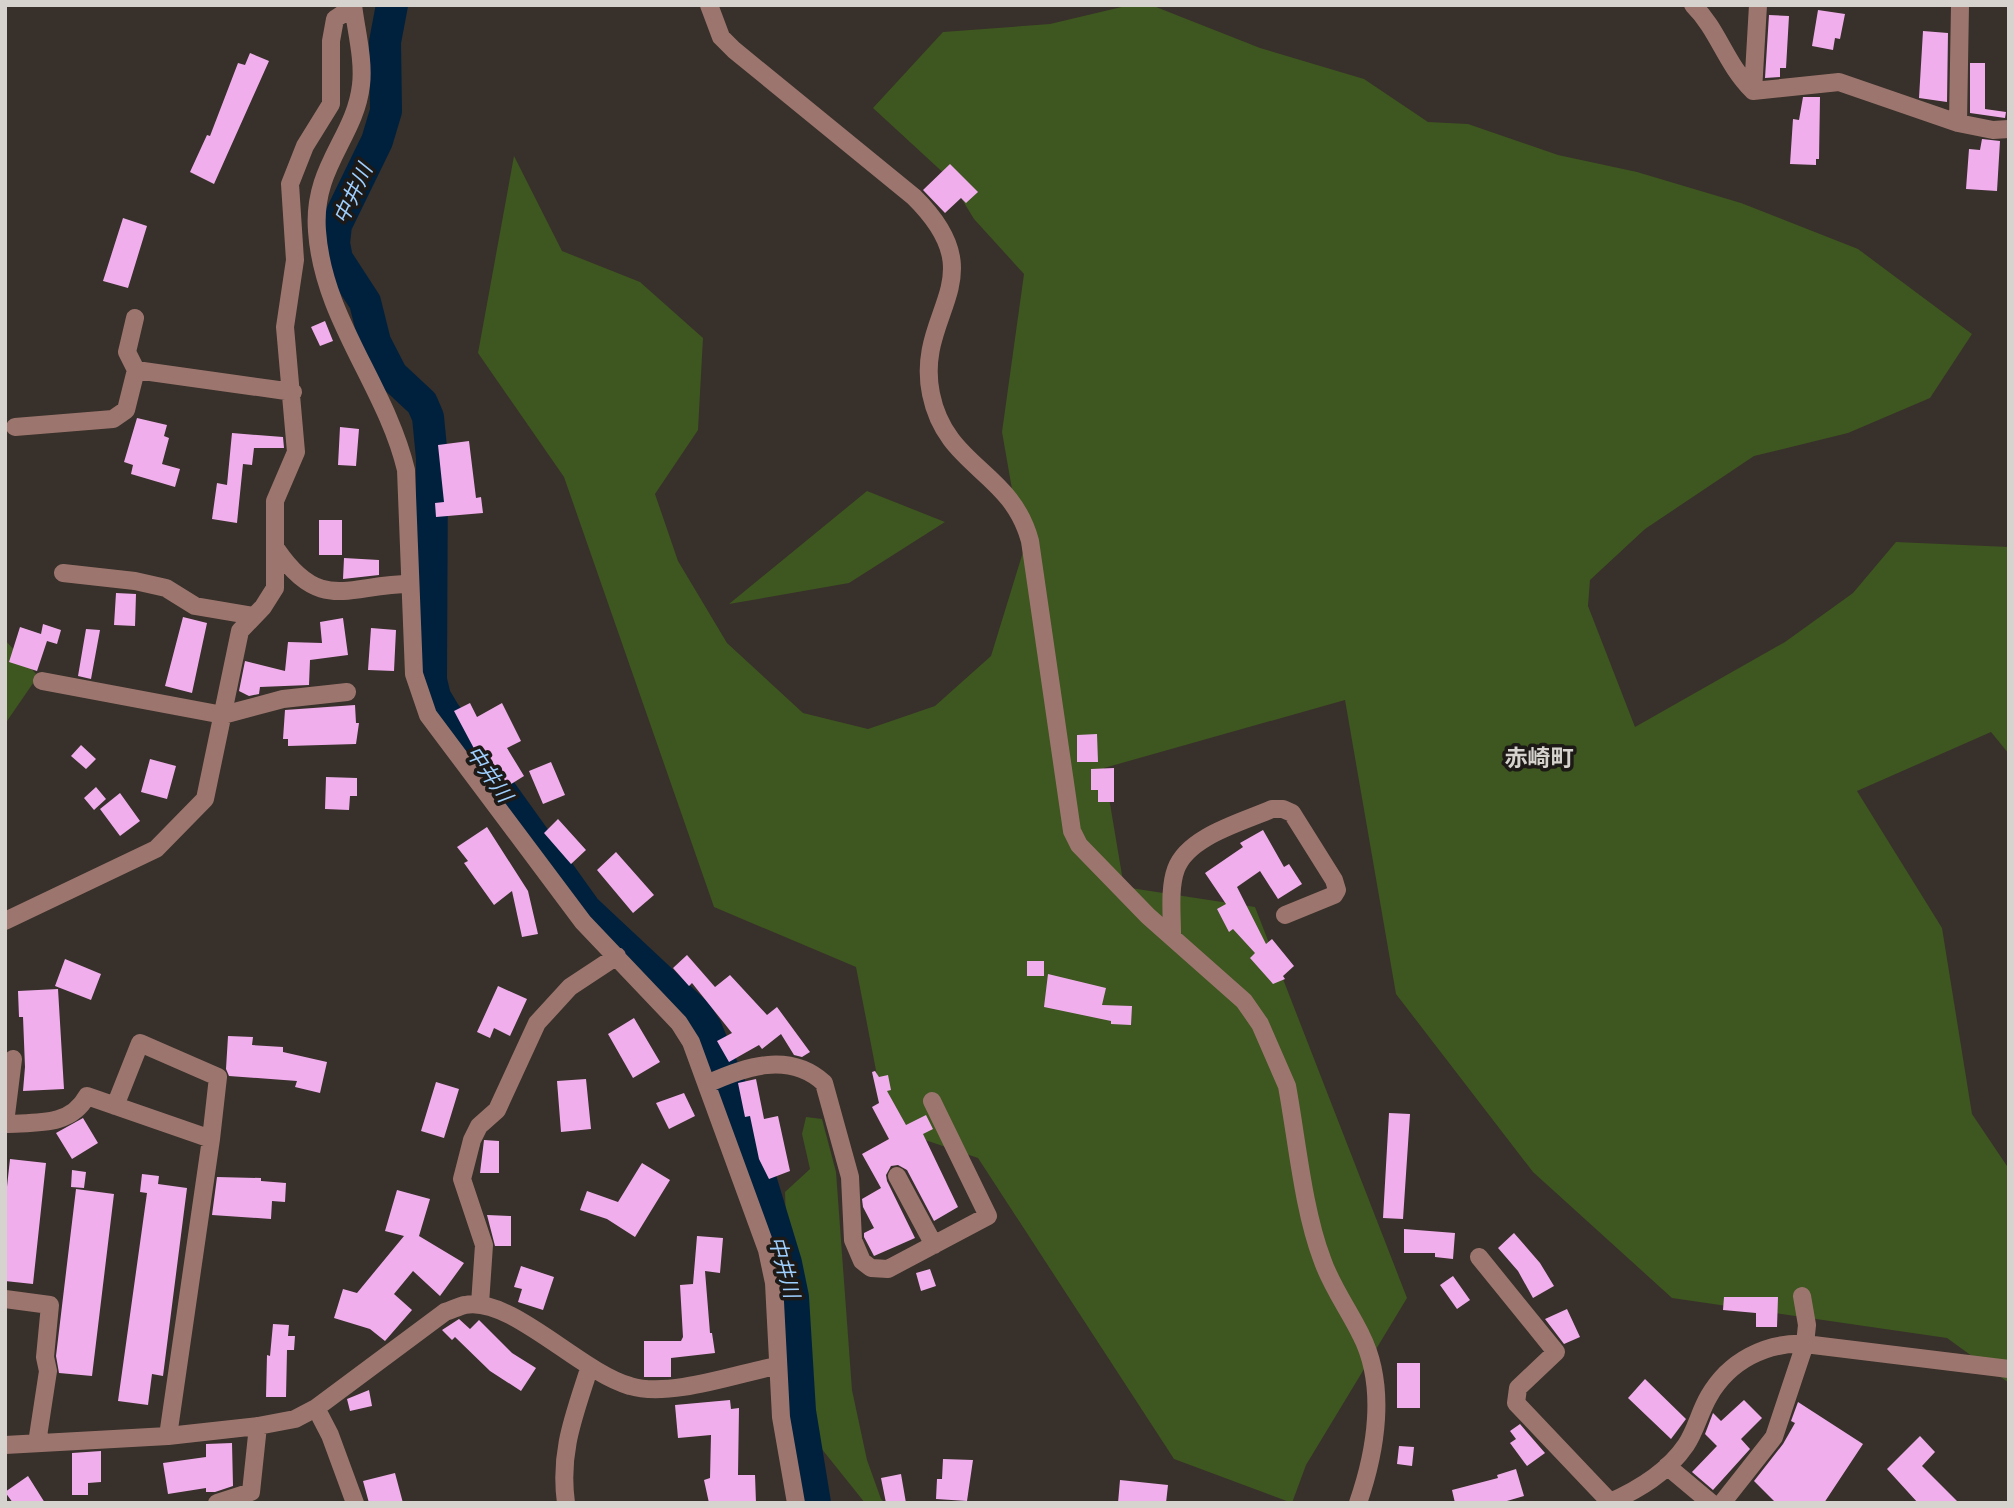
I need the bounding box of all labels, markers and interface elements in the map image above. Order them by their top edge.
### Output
water label: 中井川 [328,158,378,228]
water label: 中井川 [461,741,519,808]
district label: 赤崎町 [1505,744,1574,772]
water label: 中井川 [764,1233,805,1302]

